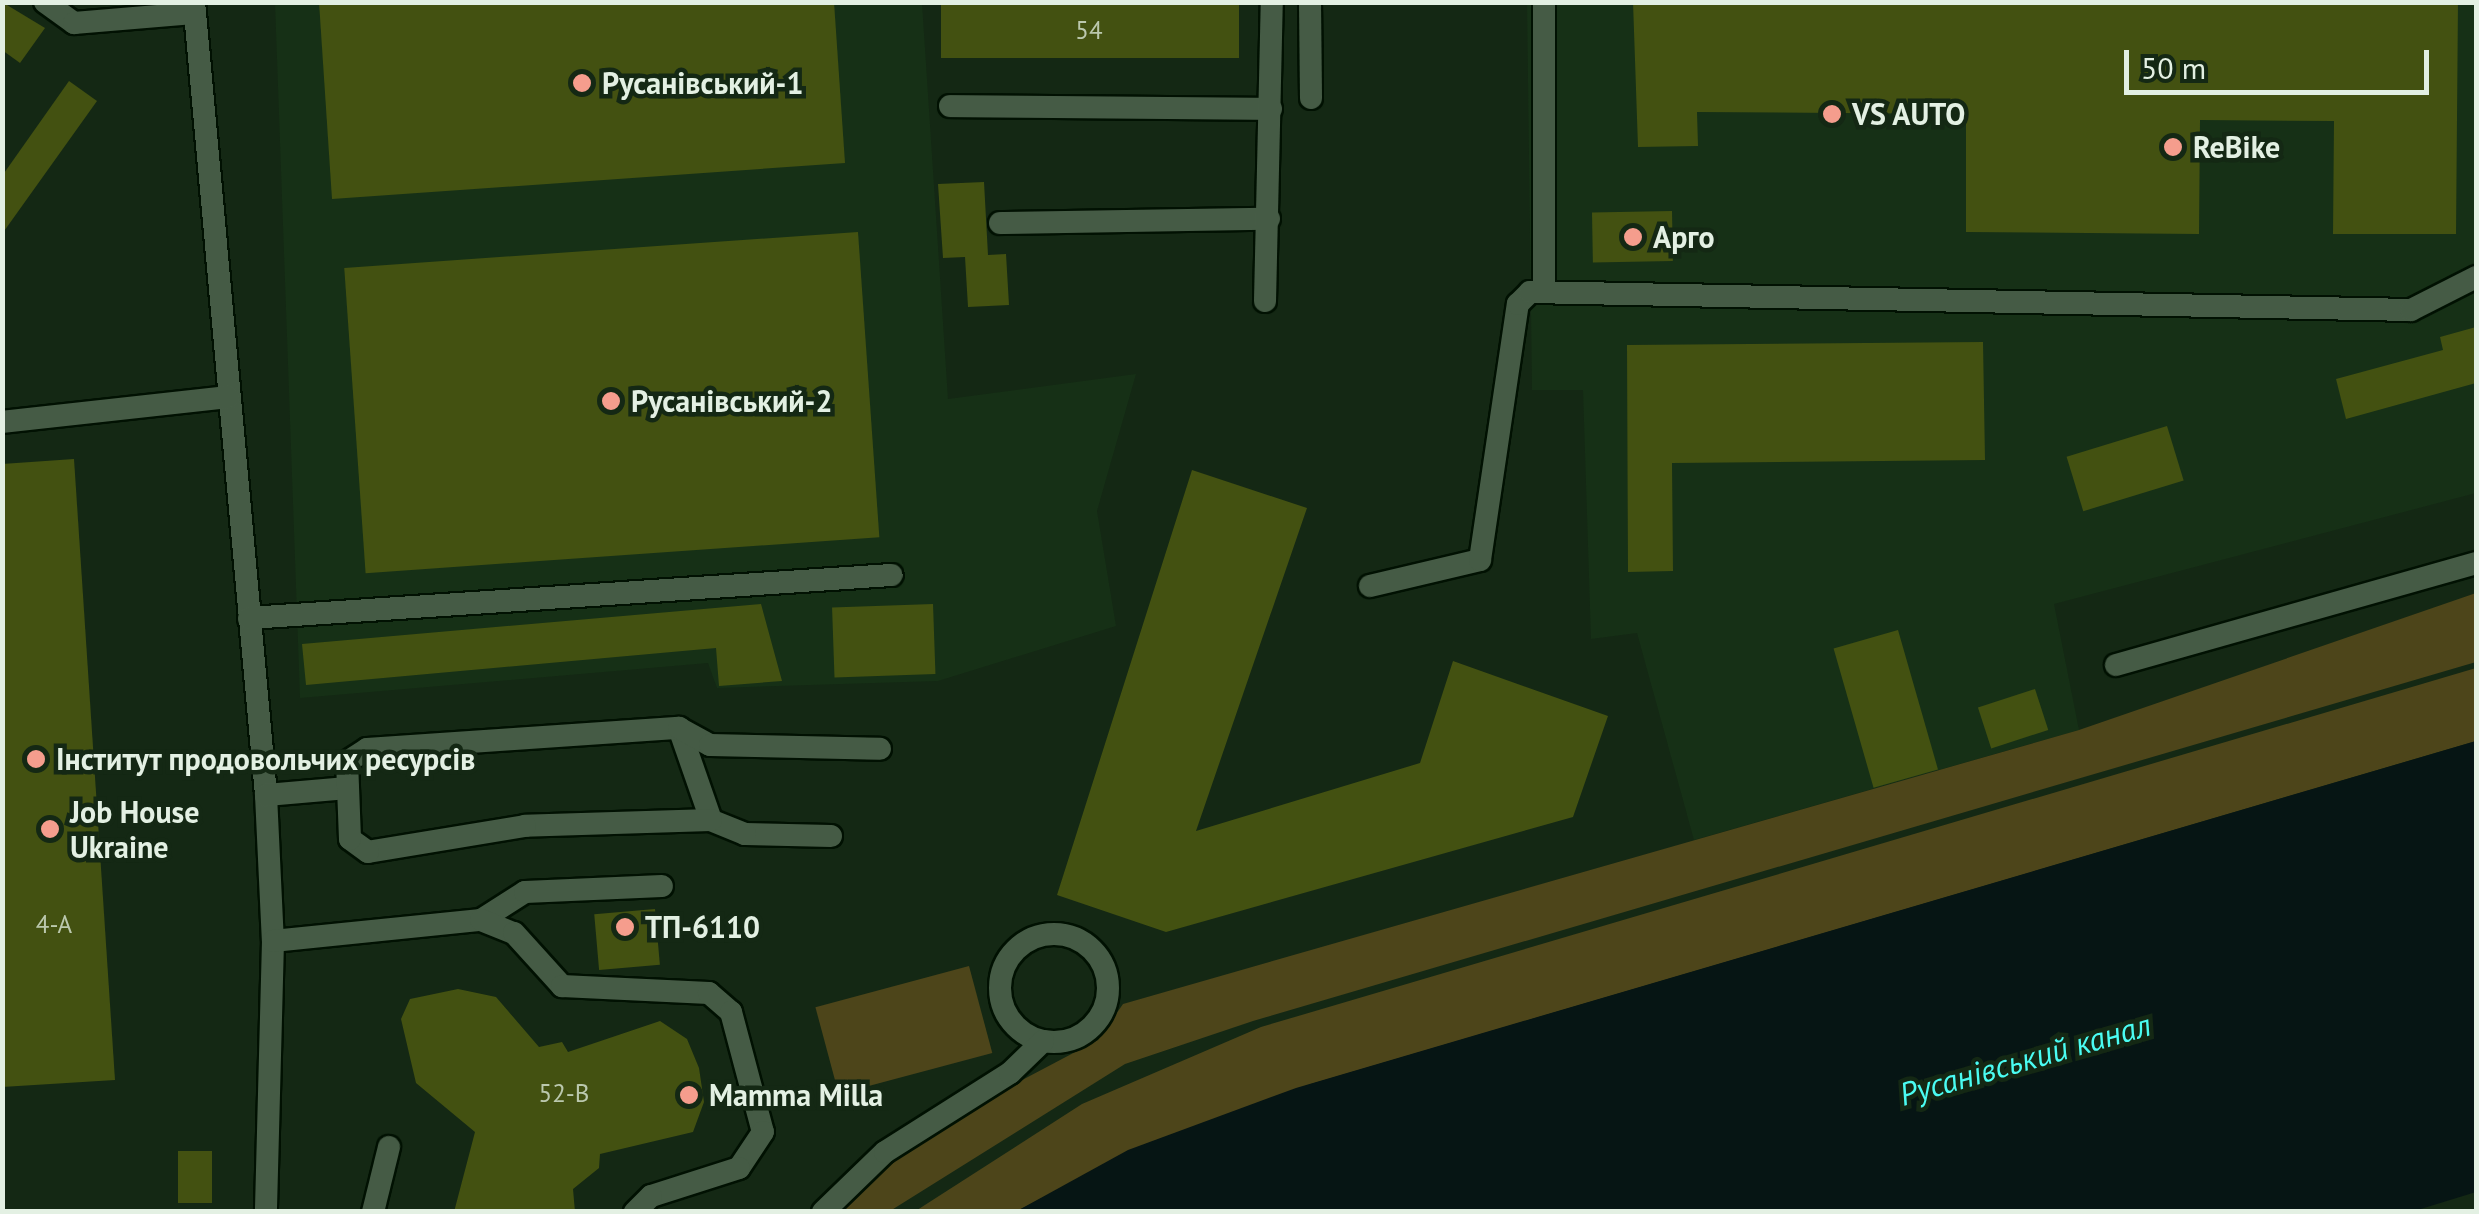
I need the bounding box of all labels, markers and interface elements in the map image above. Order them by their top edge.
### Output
house number: 54 [1075,15,1103,45]
scale bar [2129,30,2434,92]
text: 50 m [2141,48,2206,87]
place label: Русанівський-1 [602,65,803,101]
marker: Русанівський-1 [571,72,593,94]
place label: VS AUTO [1852,96,1966,132]
marker: VS AUTO [1821,103,1843,125]
place label: ReBike [2193,129,2280,165]
marker: ReBike [2162,136,2184,158]
place label: Арго [1653,219,1714,255]
marker: Арго [1622,226,1644,248]
place label: Русанівський-2 [631,383,832,419]
marker: Русанівський-2 [600,390,622,412]
place label: Інститут продовольчих ресурсів [56,741,477,777]
marker: Інститут продовольчих ресурсів [25,748,47,770]
place label: Job House Ukraine [70,794,199,864]
marker: Job House Ukraine [39,818,61,840]
house number: 4-А [36,909,72,939]
place label: ТП-6110 [645,909,760,945]
marker: ТП-6110 [614,916,636,938]
water label: Русанівський канал [1895,1005,2155,1113]
place label: Mamma Milla [709,1077,883,1113]
house number: 52-В [539,1078,589,1108]
marker: Mamma Milla [678,1084,700,1106]

